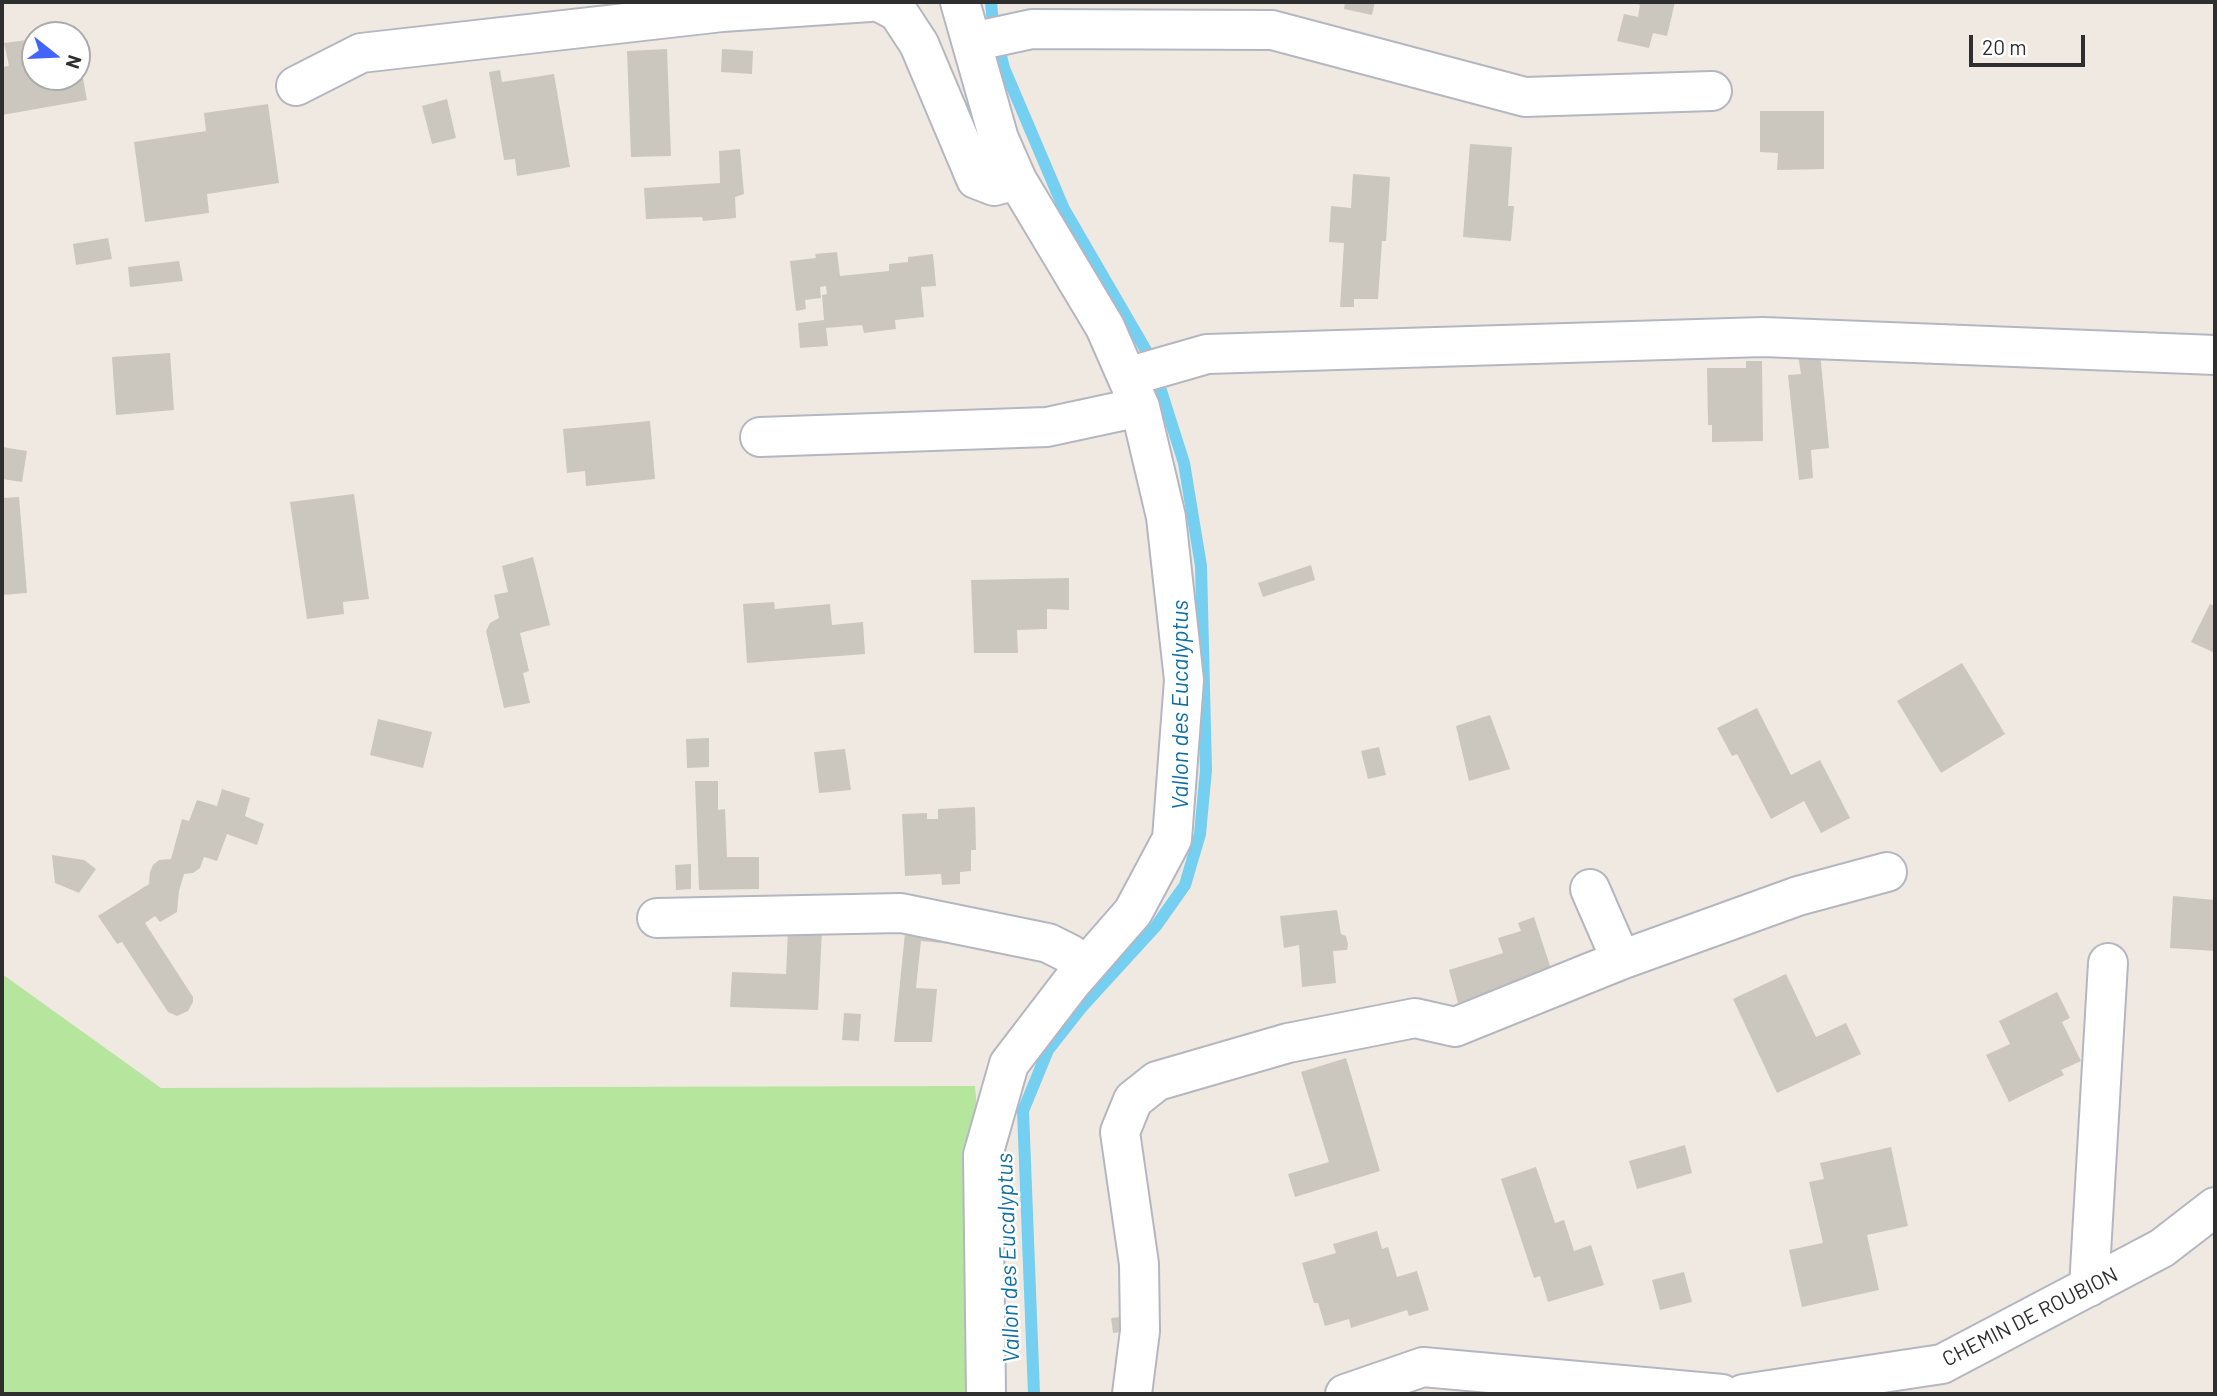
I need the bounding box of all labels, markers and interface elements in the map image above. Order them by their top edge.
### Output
north arrow [21,21,91,91]
scale bar [1972,21,2088,65]
text: 20 m [1982,34,2027,59]
text: N [62,52,87,72]
water label: Vallon des Eucalyptus [1166,600,1194,810]
water label: Vallon des Eucalyptus [991,1153,1025,1363]
street label: CHEMIN DE ROUBION [1938,1262,2122,1372]

